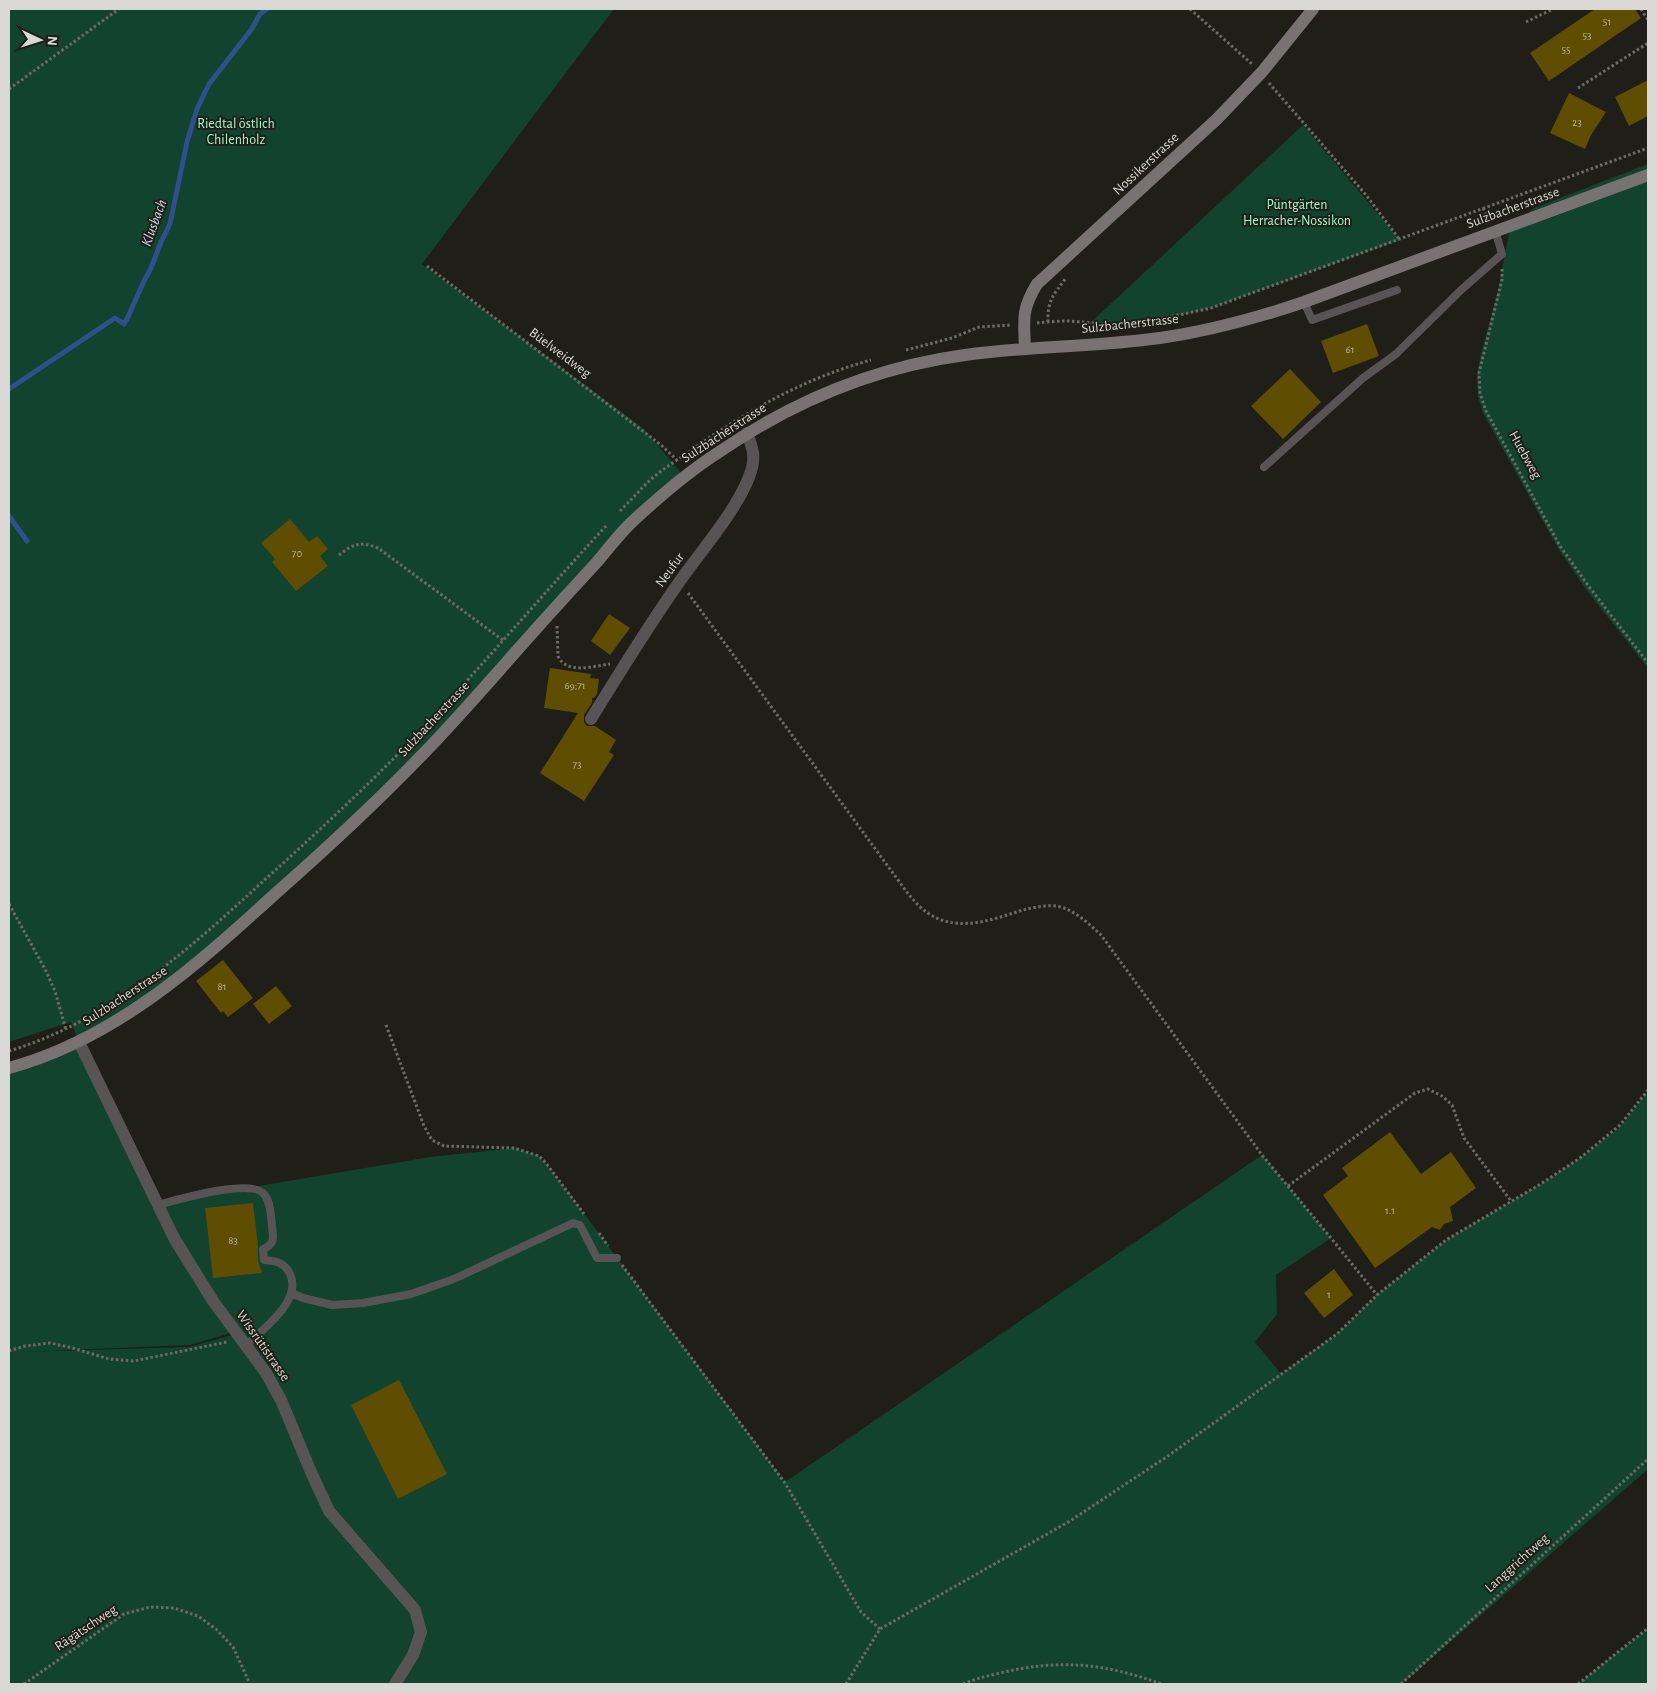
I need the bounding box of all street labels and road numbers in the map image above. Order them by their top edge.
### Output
street label: Nossikerstrasse [1110,130,1182,198]
street label: Sulzbacherstrasse [1465,185,1561,231]
street label: Sulzbacherstrasse [1081,312,1179,336]
street label: Büelweidweg [527,325,594,381]
street label: Sulzbacherstrasse [679,401,769,465]
street label: Huebweg [1506,429,1544,481]
street label: Neufur [653,550,687,590]
street label: Sulzbacherstrasse [396,679,472,759]
street label: Sulzbacherstrasse [80,964,170,1028]
street label: Wissrütistrasse [233,1308,293,1384]
street label: Langgrichtweg [1482,1531,1552,1595]
street label: Rägätschweg [52,1602,120,1654]

